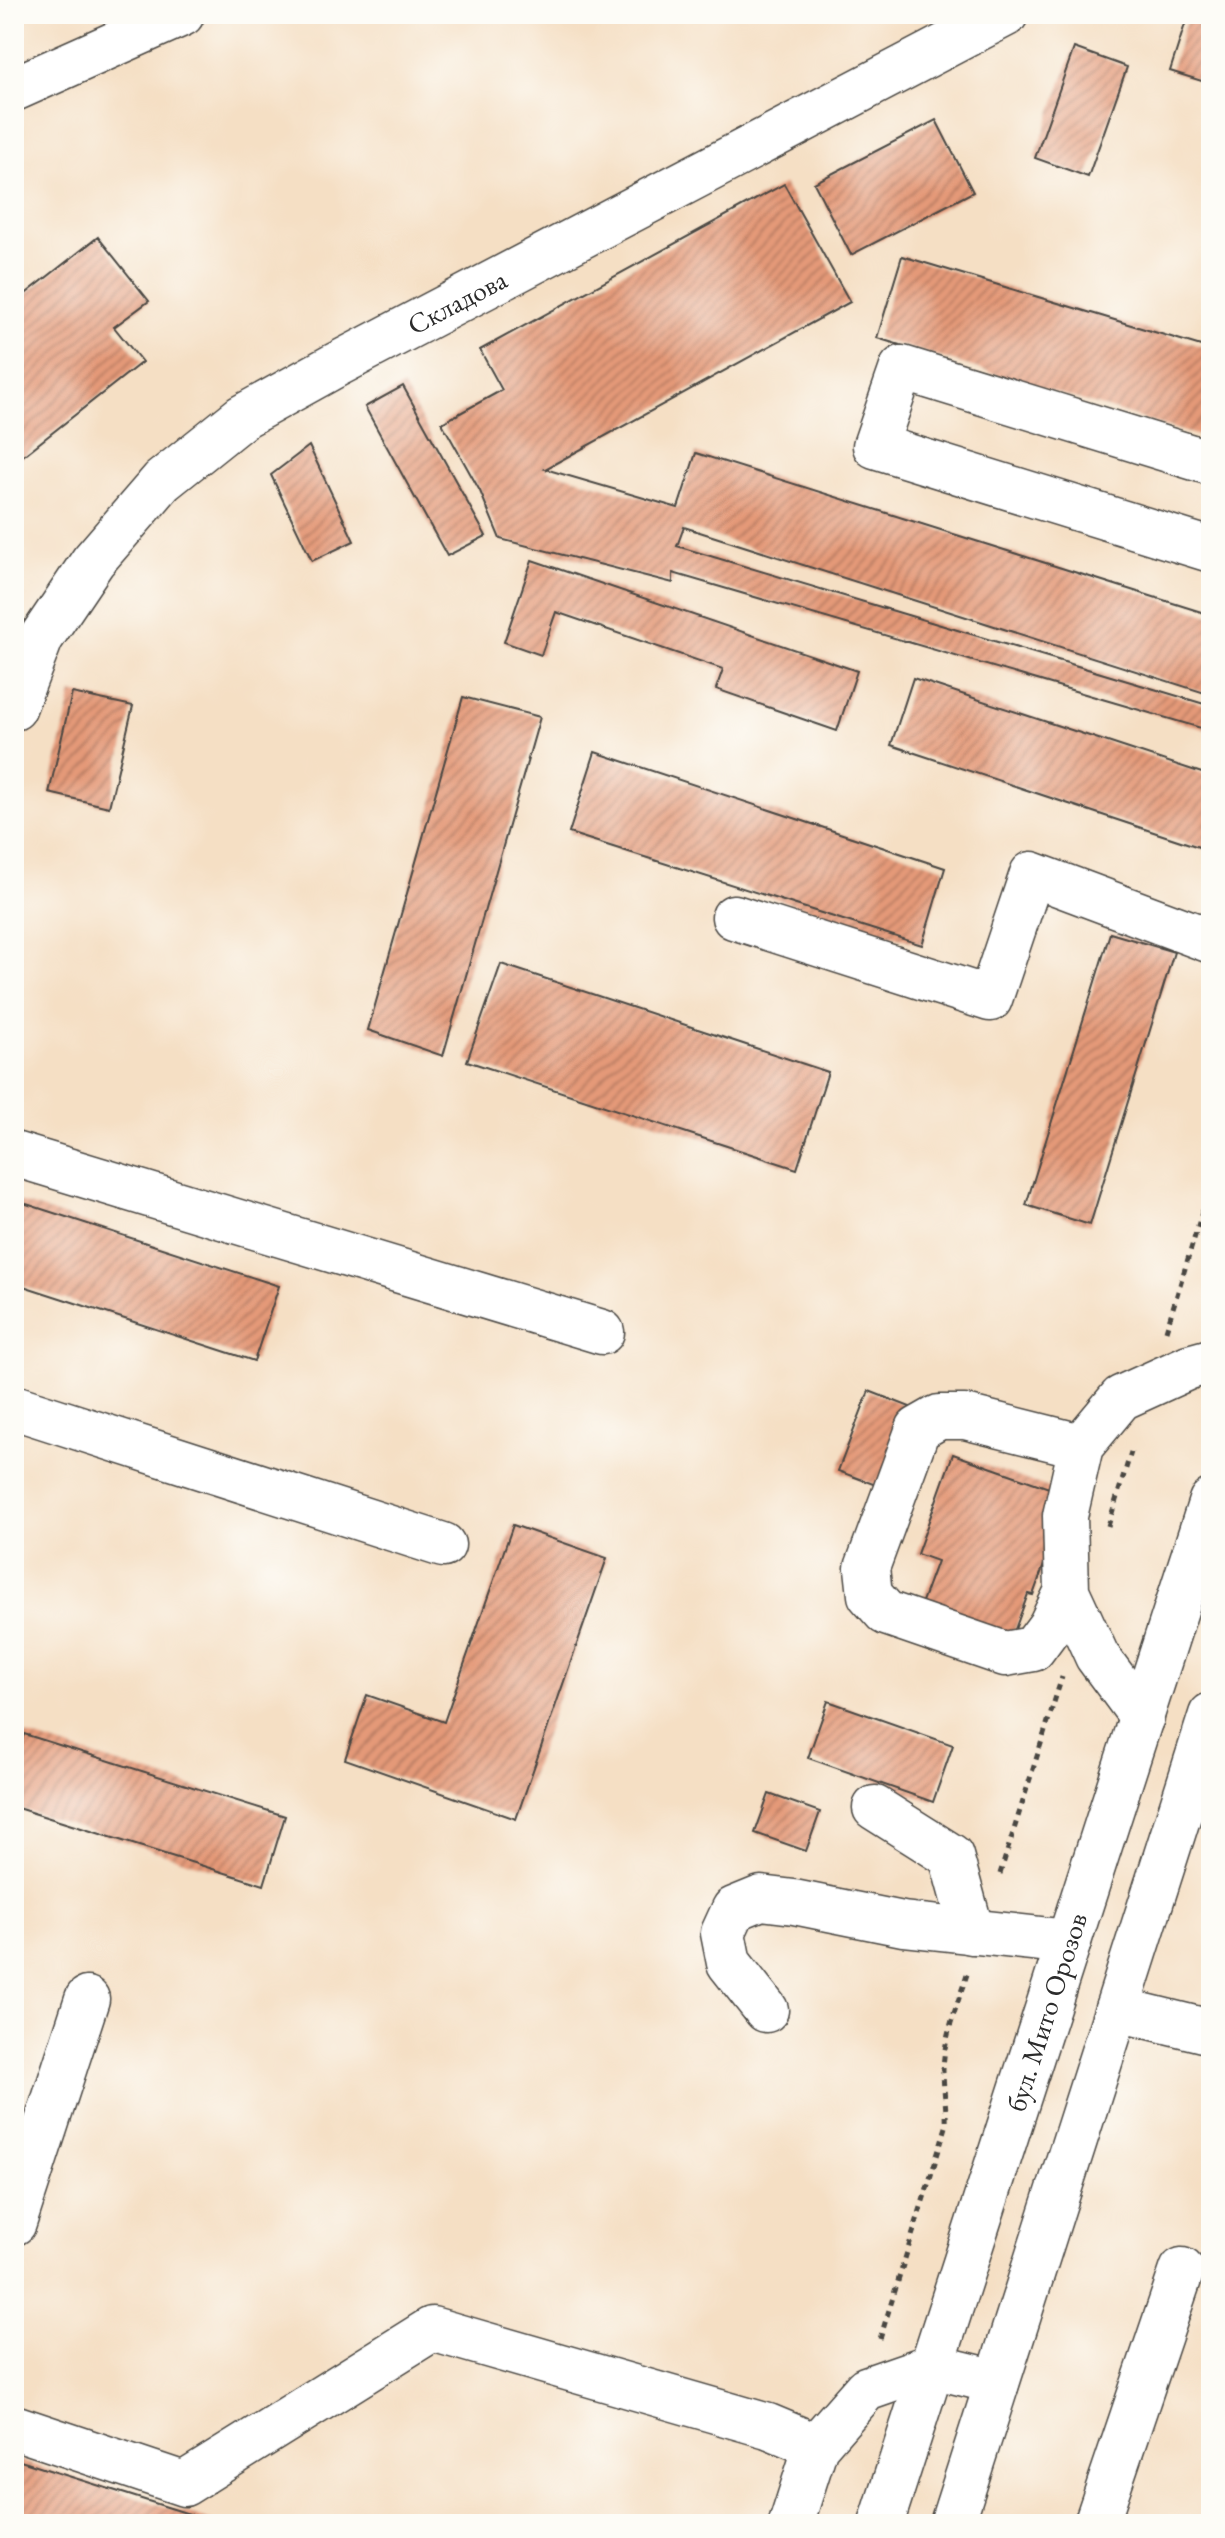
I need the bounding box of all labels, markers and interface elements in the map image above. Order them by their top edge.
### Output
street label: Складова [401,260,514,343]
street label: бул. Мито Орозов [997,1908,1095,2116]

